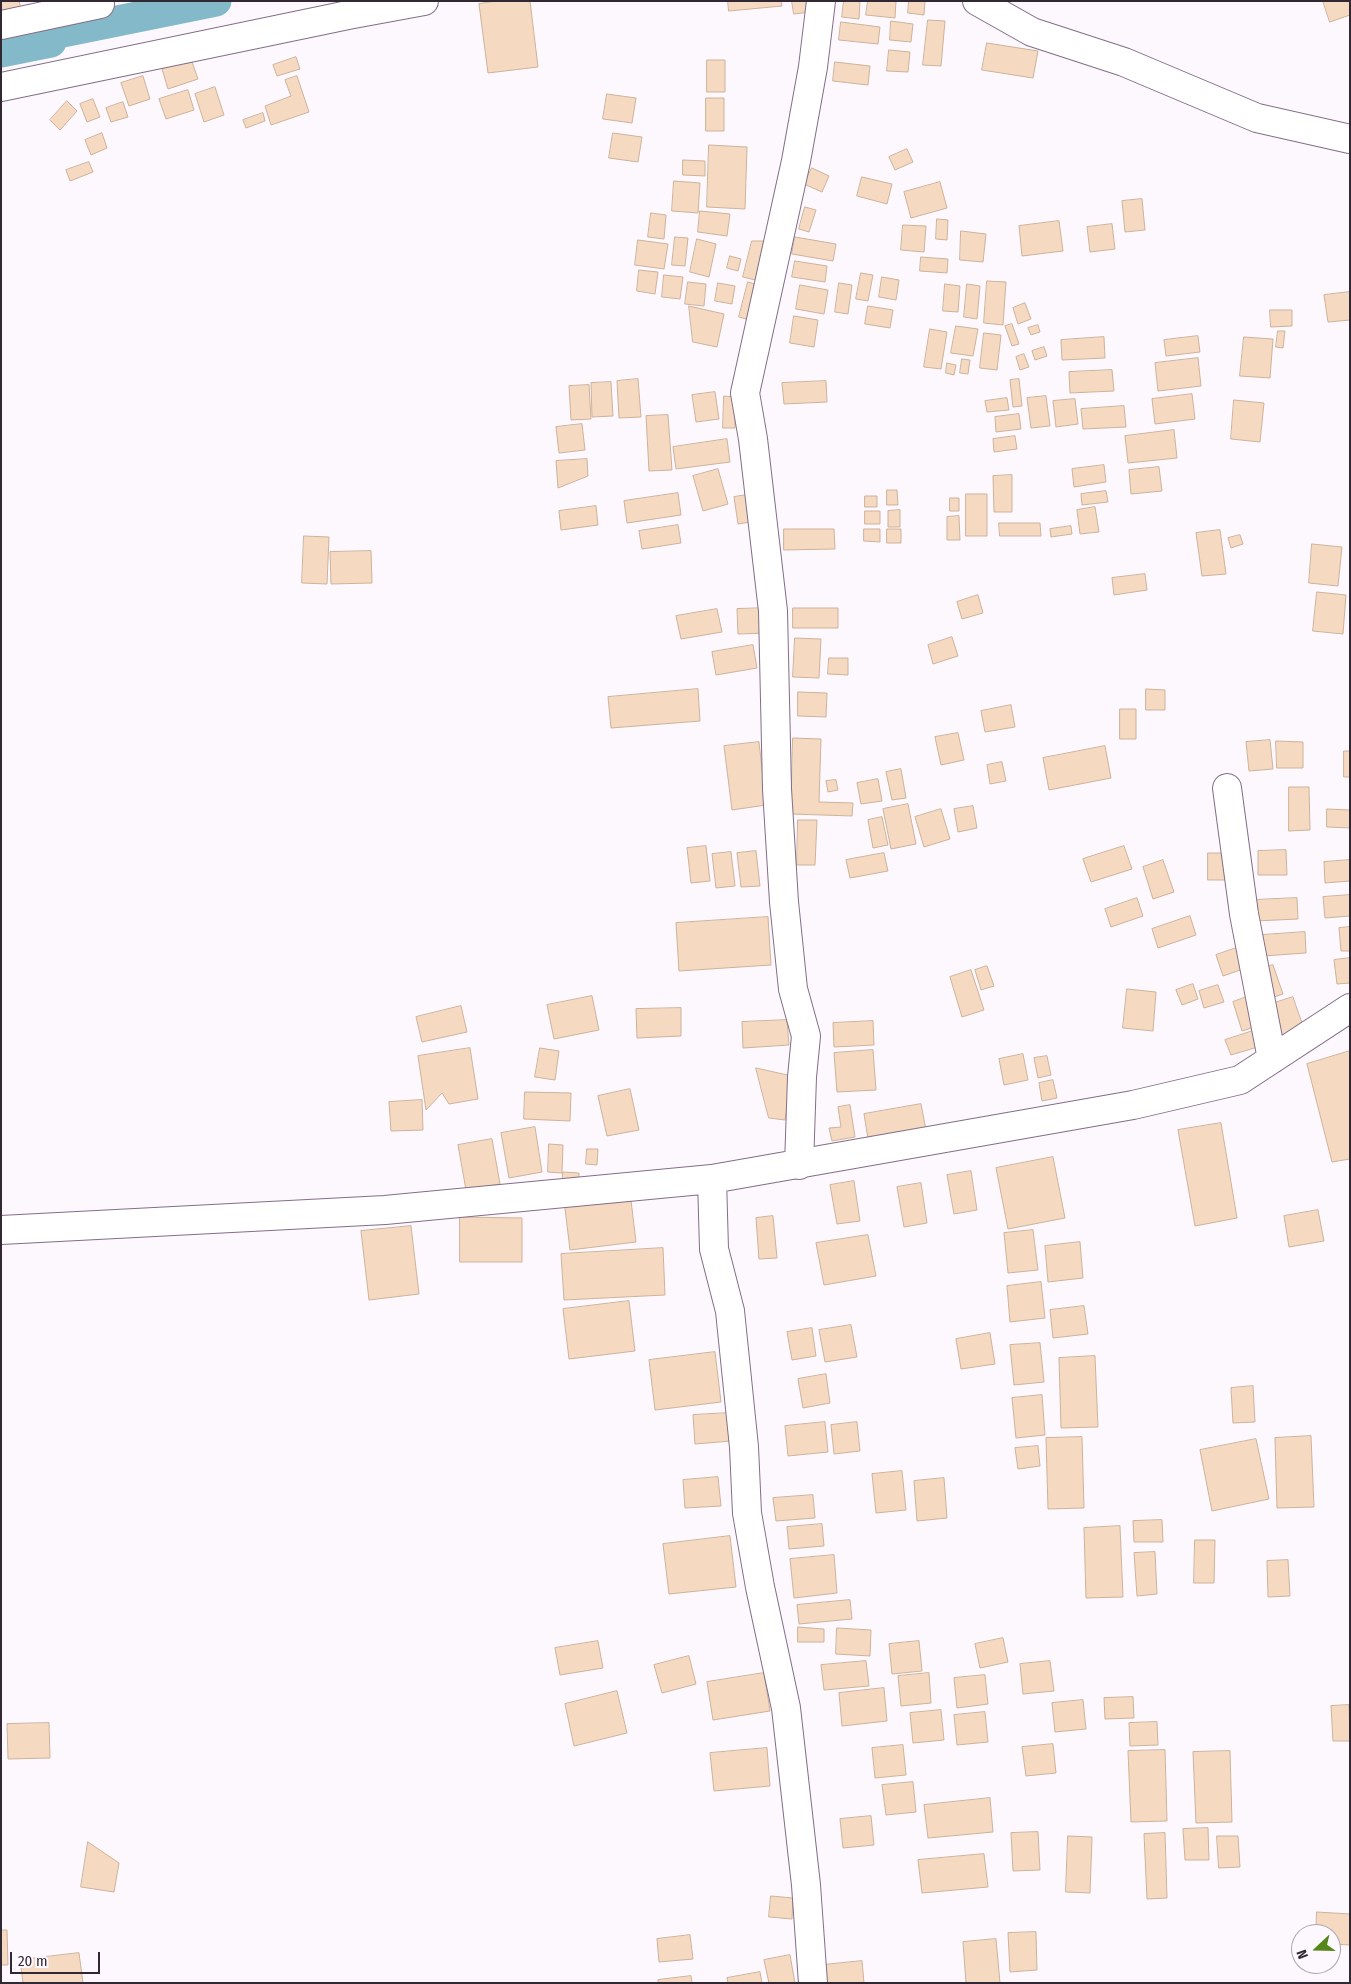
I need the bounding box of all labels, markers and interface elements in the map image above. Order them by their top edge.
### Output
north arrow [1291,1924,1341,1974]
scale bar [12,1942,102,1974]
text: N [1293,1947,1312,1961]
text: 20 m [18,1952,48,1970]

